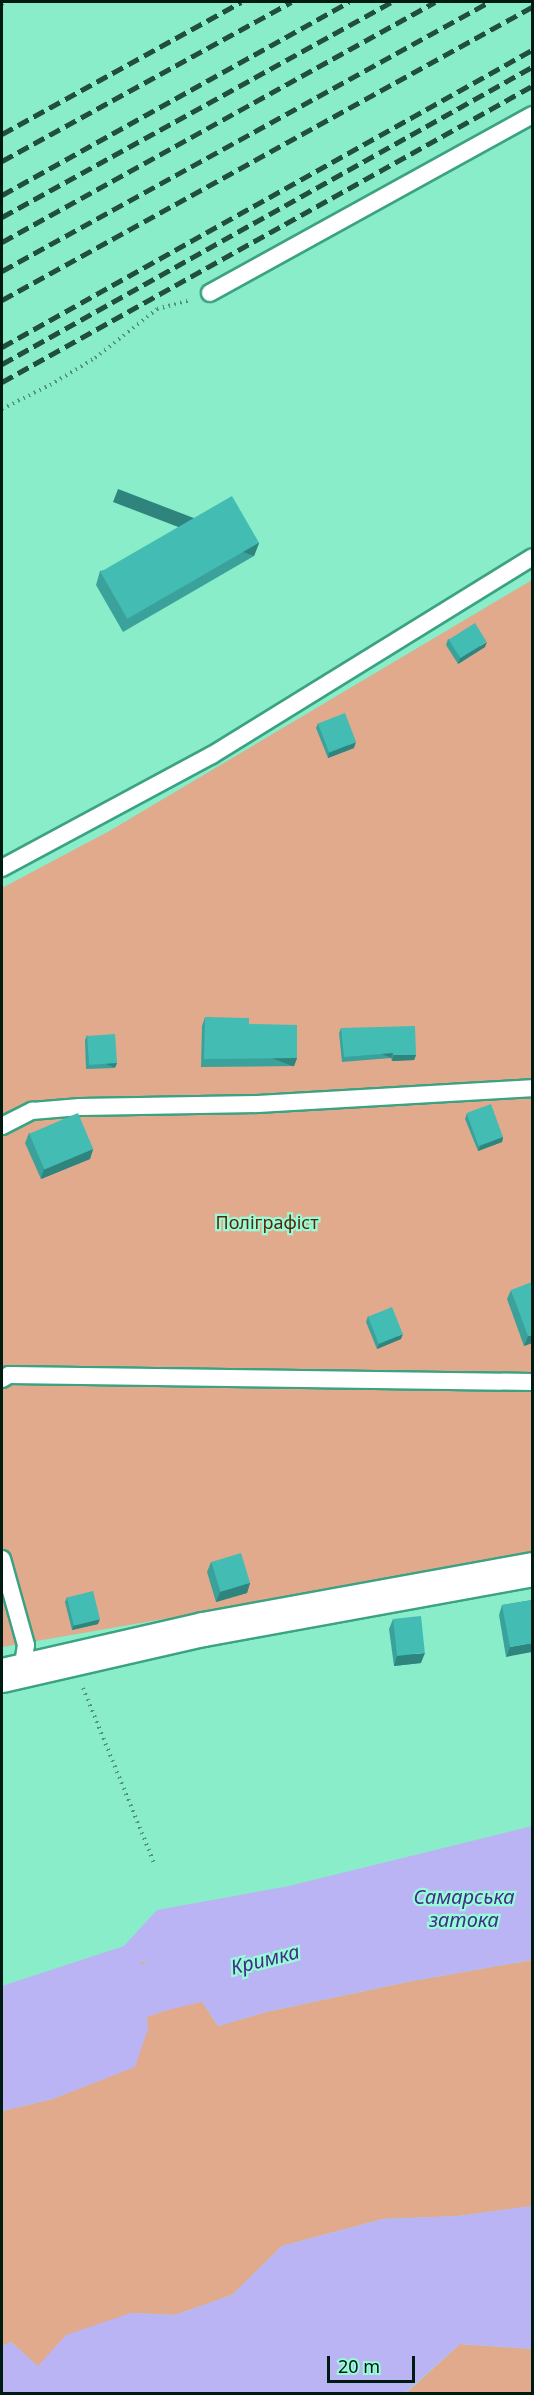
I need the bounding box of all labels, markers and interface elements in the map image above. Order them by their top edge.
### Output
park label: Поліграфіст [215,1211,319,1233]
water label: Самарська затока [414,1885,514,1932]
water label: Кримка [228,1939,302,1979]
scale bar [330,2344,418,2382]
text: 20 m [338,2354,380,2378]

